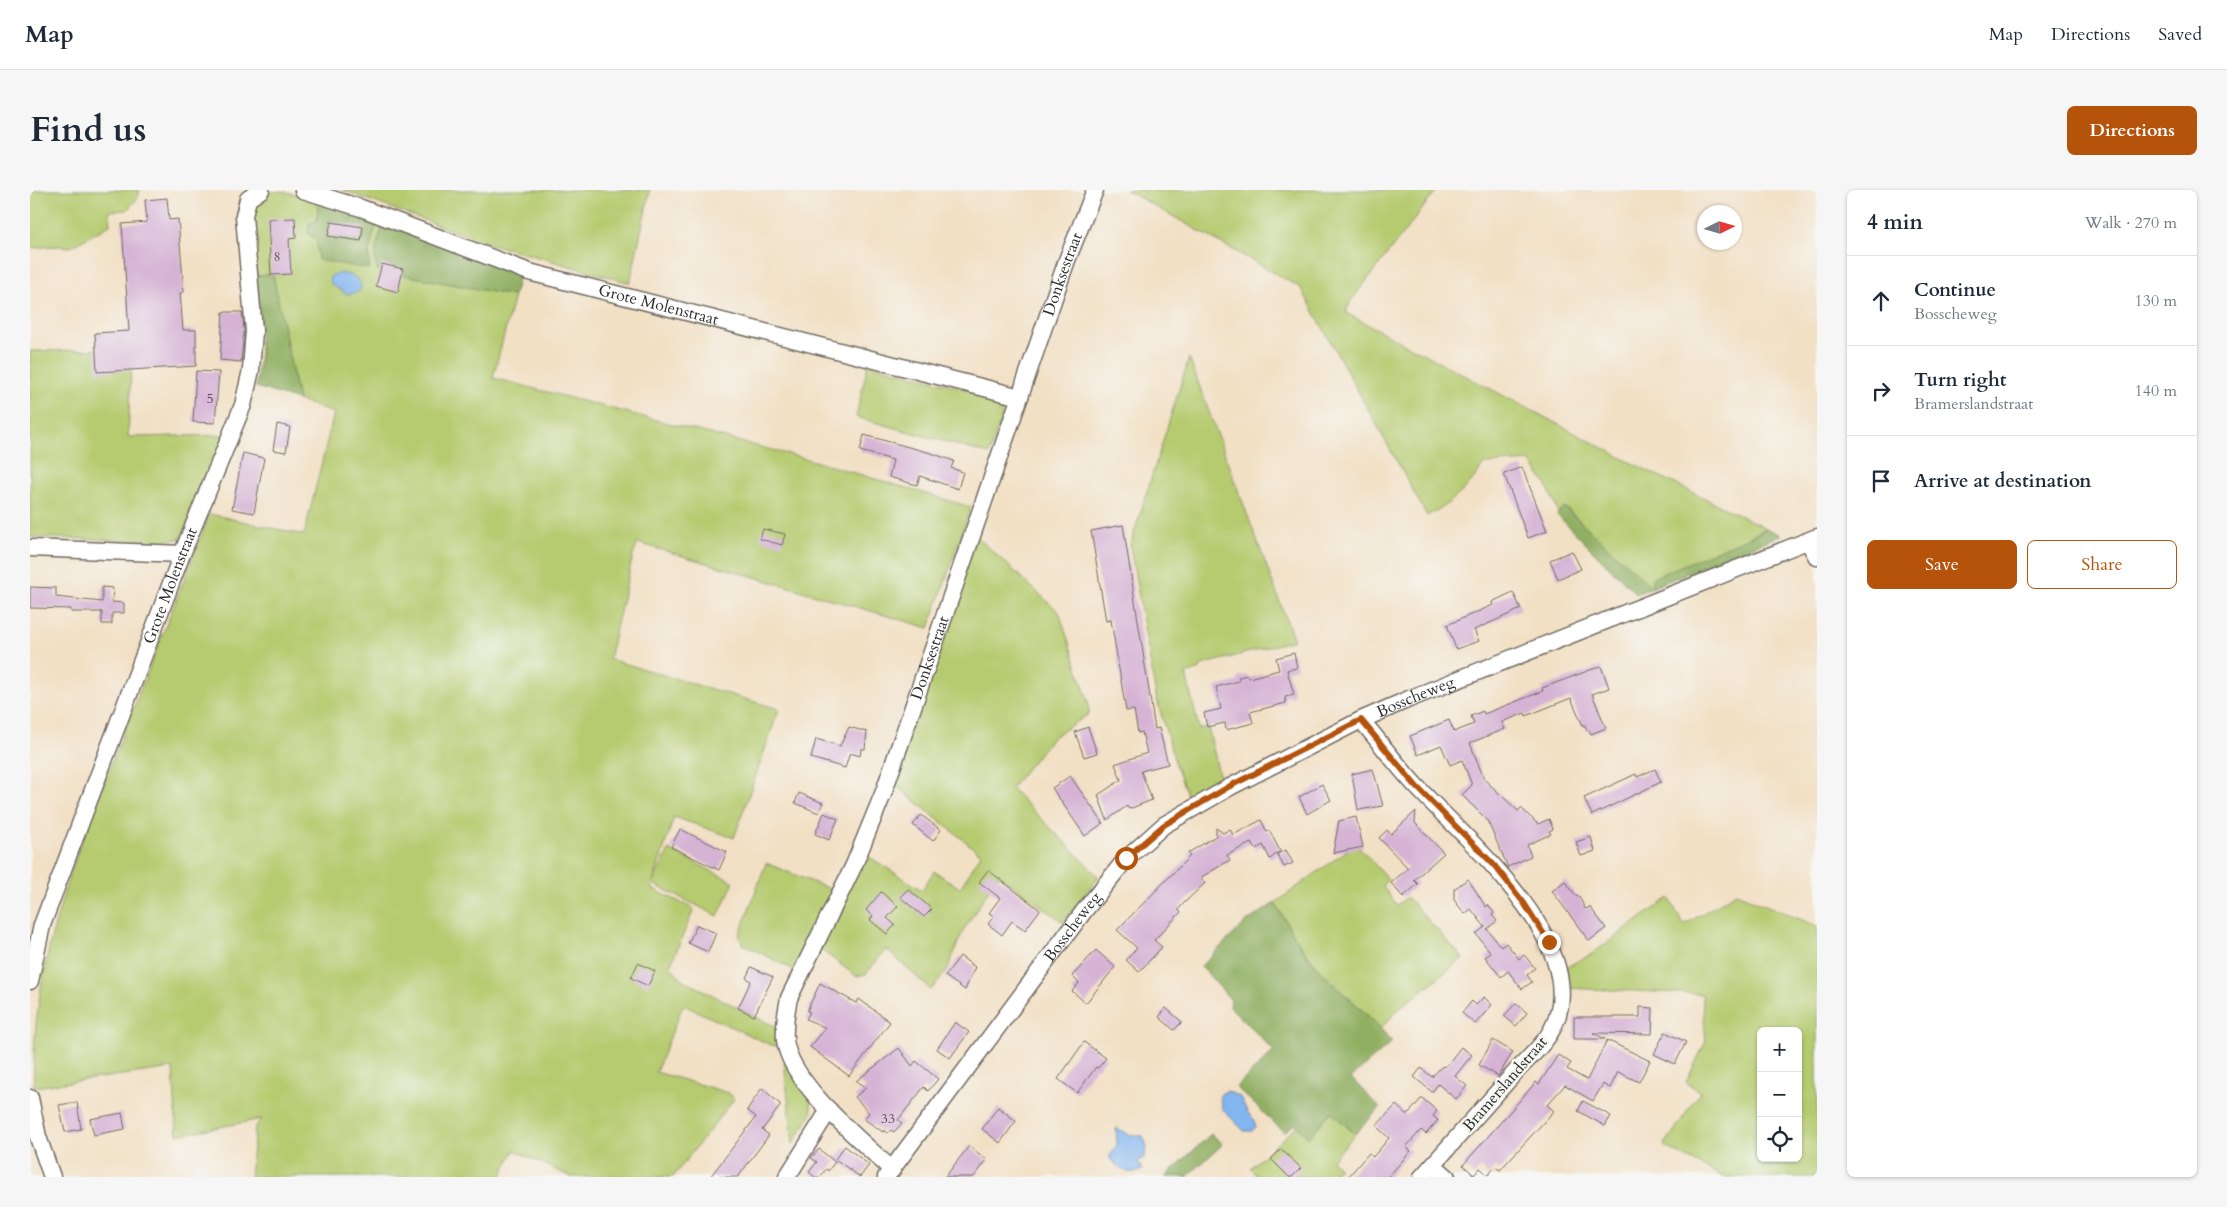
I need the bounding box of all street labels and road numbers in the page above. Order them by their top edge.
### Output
street label: Donksestraat [1038,229,1088,319]
street label: Grote Molenstraat [596,279,721,331]
street label: Grote Molenstraat [138,524,203,647]
street label: Donksestraat [905,613,954,703]
street label: Bosscheweg [1373,671,1458,723]
street label: Bosscheweg [1039,887,1106,966]
street label: Bramerslandstraat [1458,1032,1552,1136]

